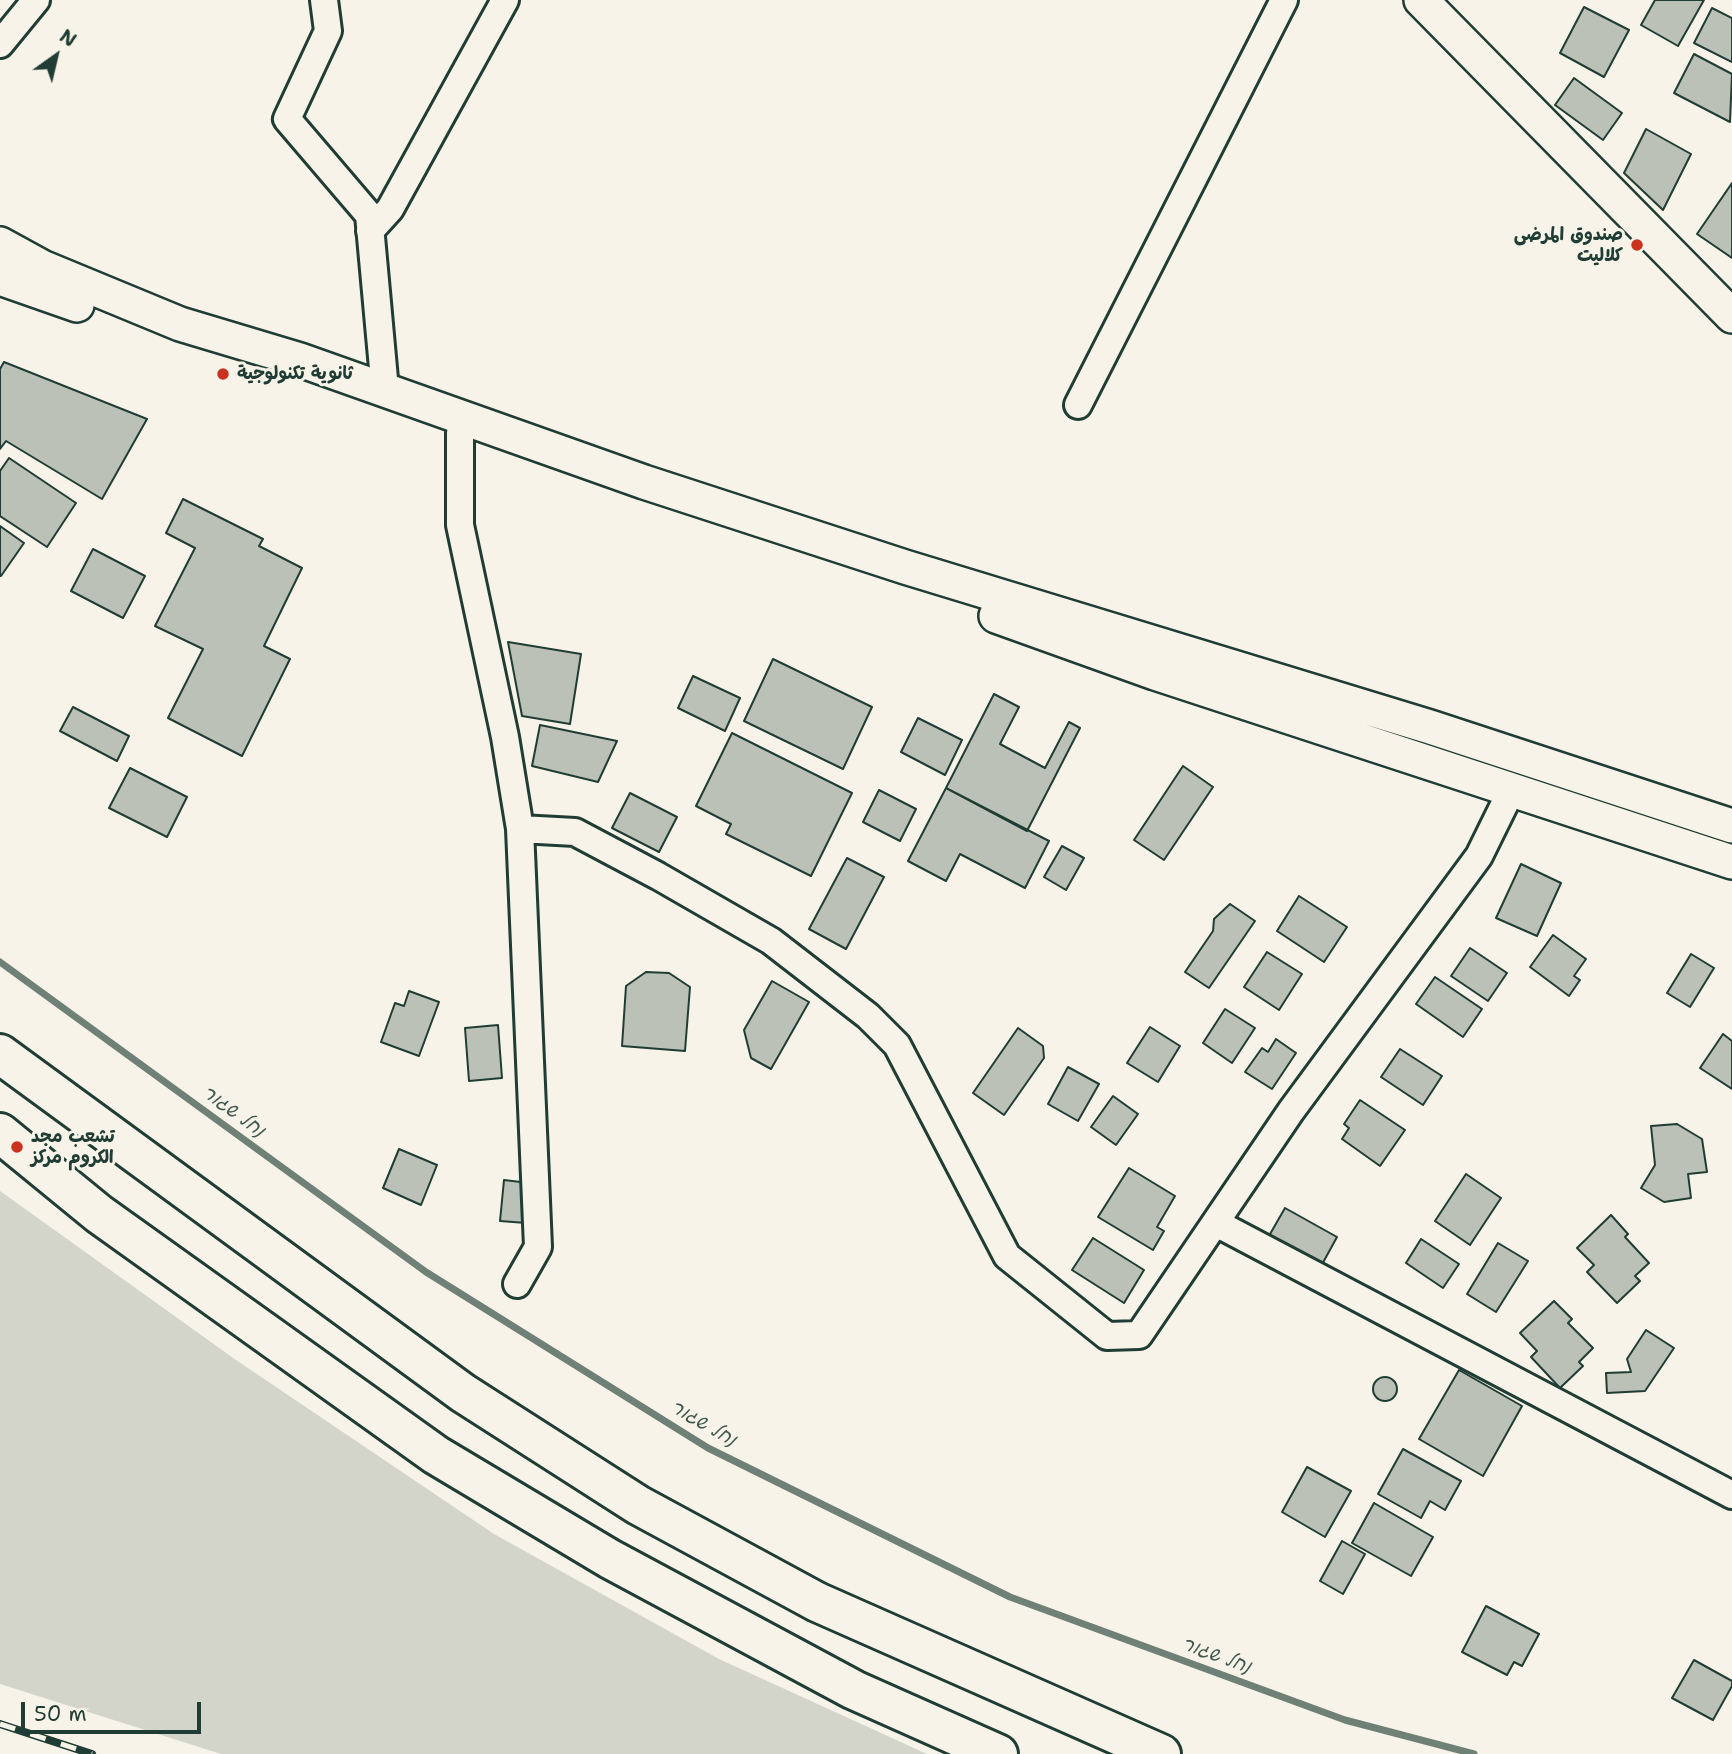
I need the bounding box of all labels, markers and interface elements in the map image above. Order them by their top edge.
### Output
north arrow [21,21,91,91]
text: N [55,24,81,53]
place label: صندوق المرضى كلاليت [1514,224,1623,266]
marker: صندوق المرضى كلاليت [1629,237,1645,253]
place label: ثانوية تكنولوجية [237,363,353,385]
marker: ثانوية تكنولوجية [215,366,231,382]
water label: נחל שגור [197,1082,269,1142]
place label: تشعب مجد الكروم مركز [31,1126,115,1168]
marker: تشعب مجد الكروم مركز [9,1139,25,1155]
water label: נחל שגור [666,1396,740,1452]
water label: נחל שגור [1178,1633,1254,1679]
scale bar [24,1688,205,1732]
text: 50 m [34,1700,87,1728]

